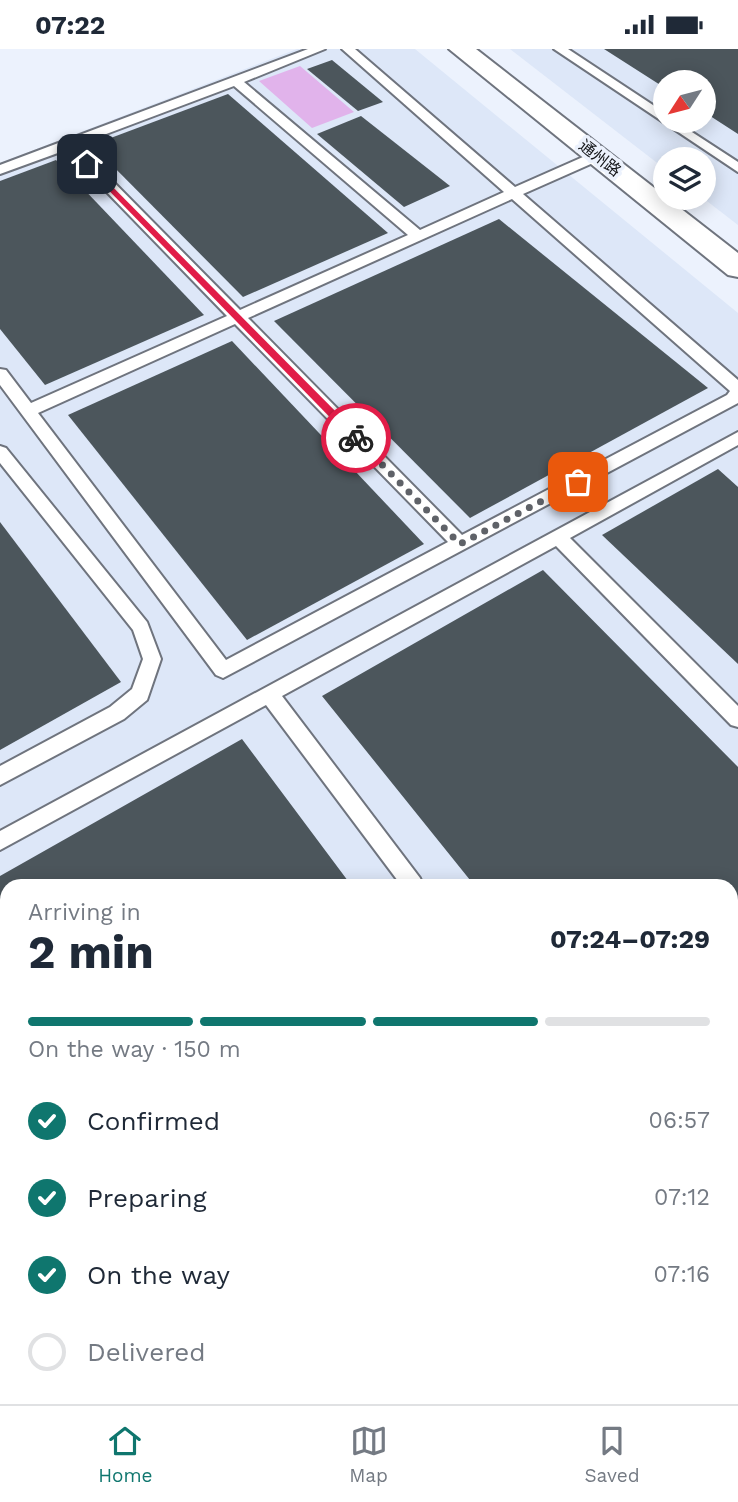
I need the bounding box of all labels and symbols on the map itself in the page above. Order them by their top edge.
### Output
north arrow [653,70,716,133]
pin [57,134,117,194]
street label: 通州路 [575,136,625,180]
courier [321,403,391,473]
pin [548,452,608,512]

